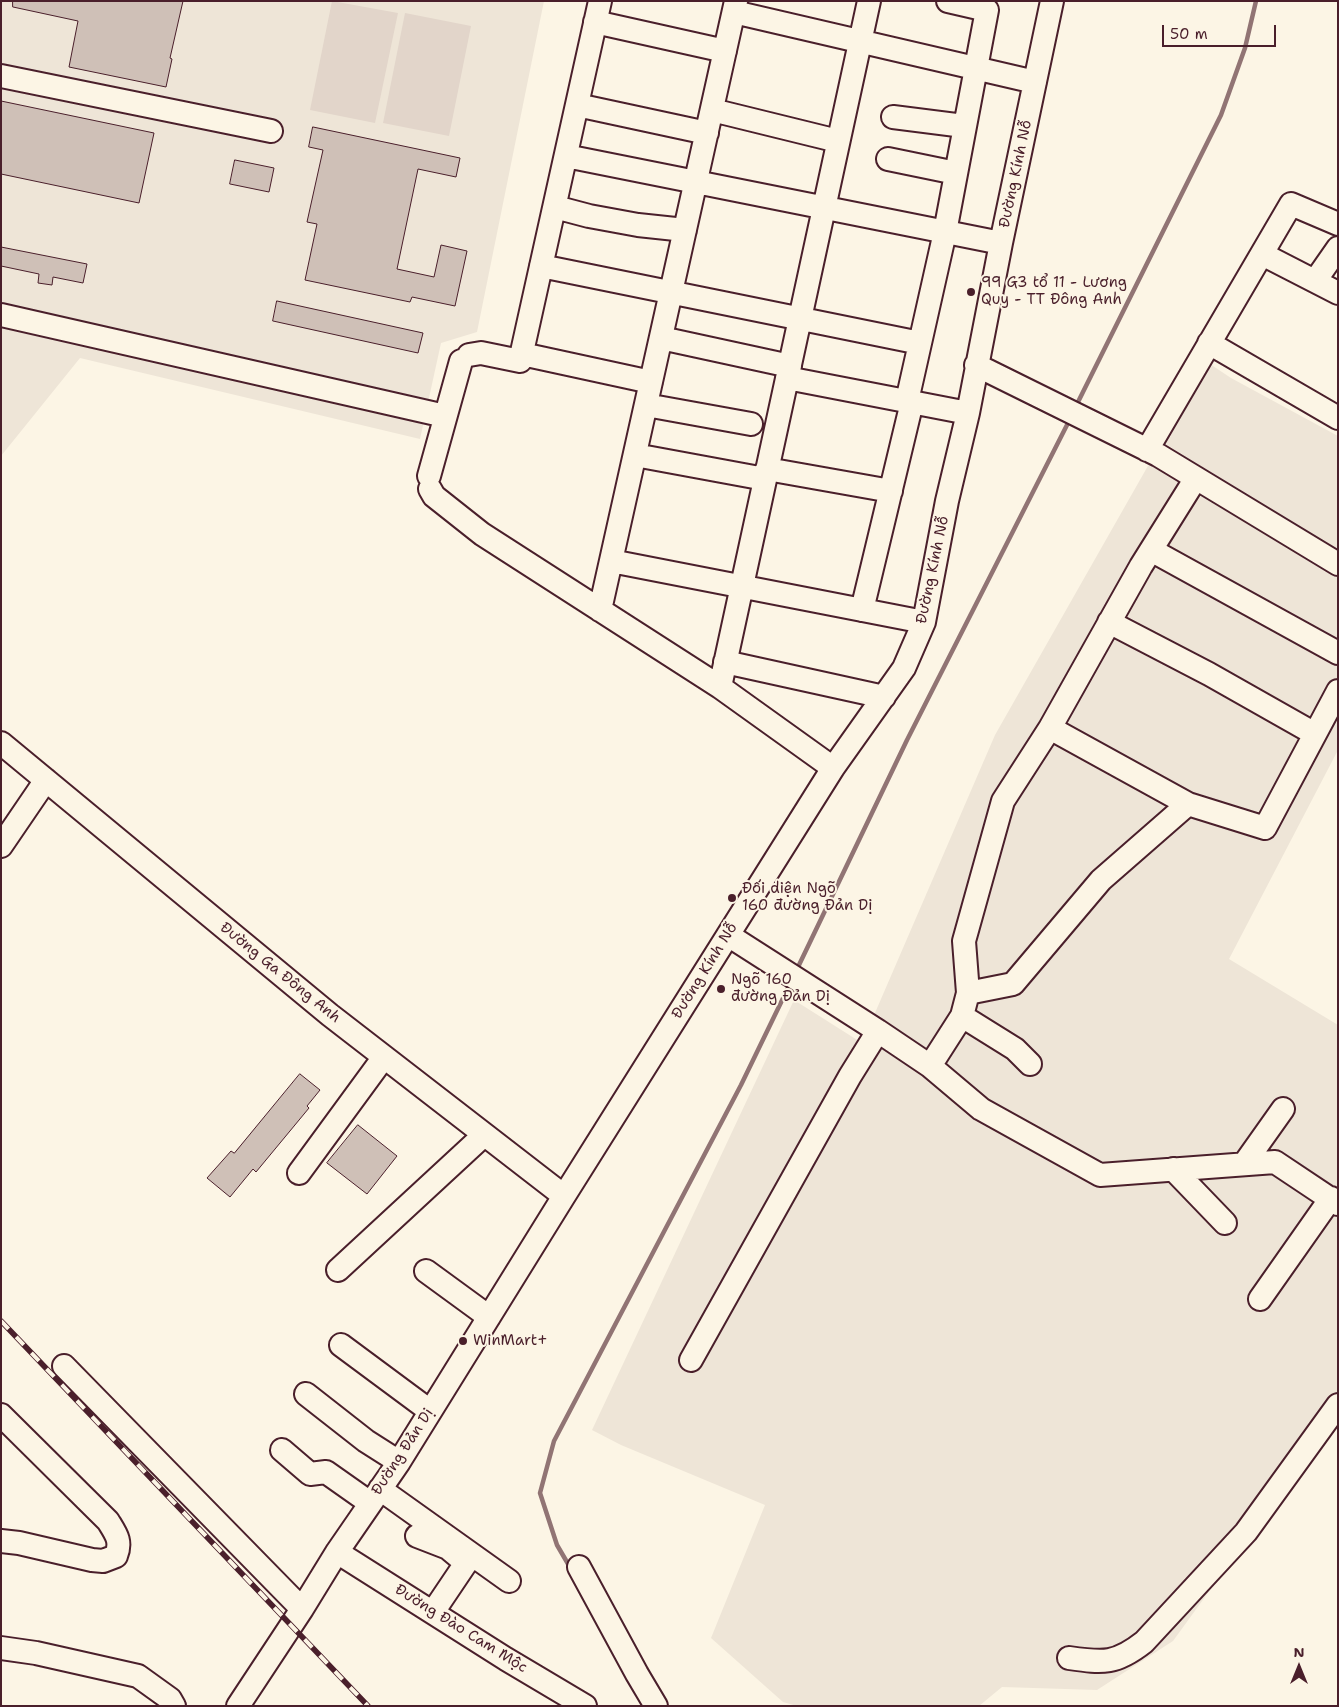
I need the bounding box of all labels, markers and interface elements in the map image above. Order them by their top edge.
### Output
scale bar [1164,15,1278,47]
text: 50 m [1170,24,1208,44]
street label: Đường Kính Nỗ [996,118,1036,230]
place label: 99 G3 tổ 11 - Lương Quy - TT Đông Anh [981,274,1127,309]
marker: 99 G3 tổ 11 - Lương Quy - TT Đông Anh [965,286,977,298]
street label: Đường Kính Nỗ [913,514,953,626]
place label: Đối diện Ngõ 160 đường Đản Dị [742,880,872,915]
marker: Đối diện Ngõ 160 đường Đản Dị [726,892,738,904]
street label: Đường Ga Đông Anh [216,919,344,1027]
street label: Đường Kính Nỗ [668,920,742,1022]
place label: Ngõ 160 đường Đản Dị [731,971,830,1006]
marker: Ngõ 160 đường Đản Dị [715,983,727,995]
place label: WinMart+ [473,1332,548,1350]
marker: WinMart+ [457,1335,469,1347]
street label: Đường Đản Dị [368,1405,438,1499]
street label: Đường Đào Cam Mộc [391,1581,531,1677]
north arrow [1274,1642,1324,1692]
text: N [1293,1643,1305,1661]

